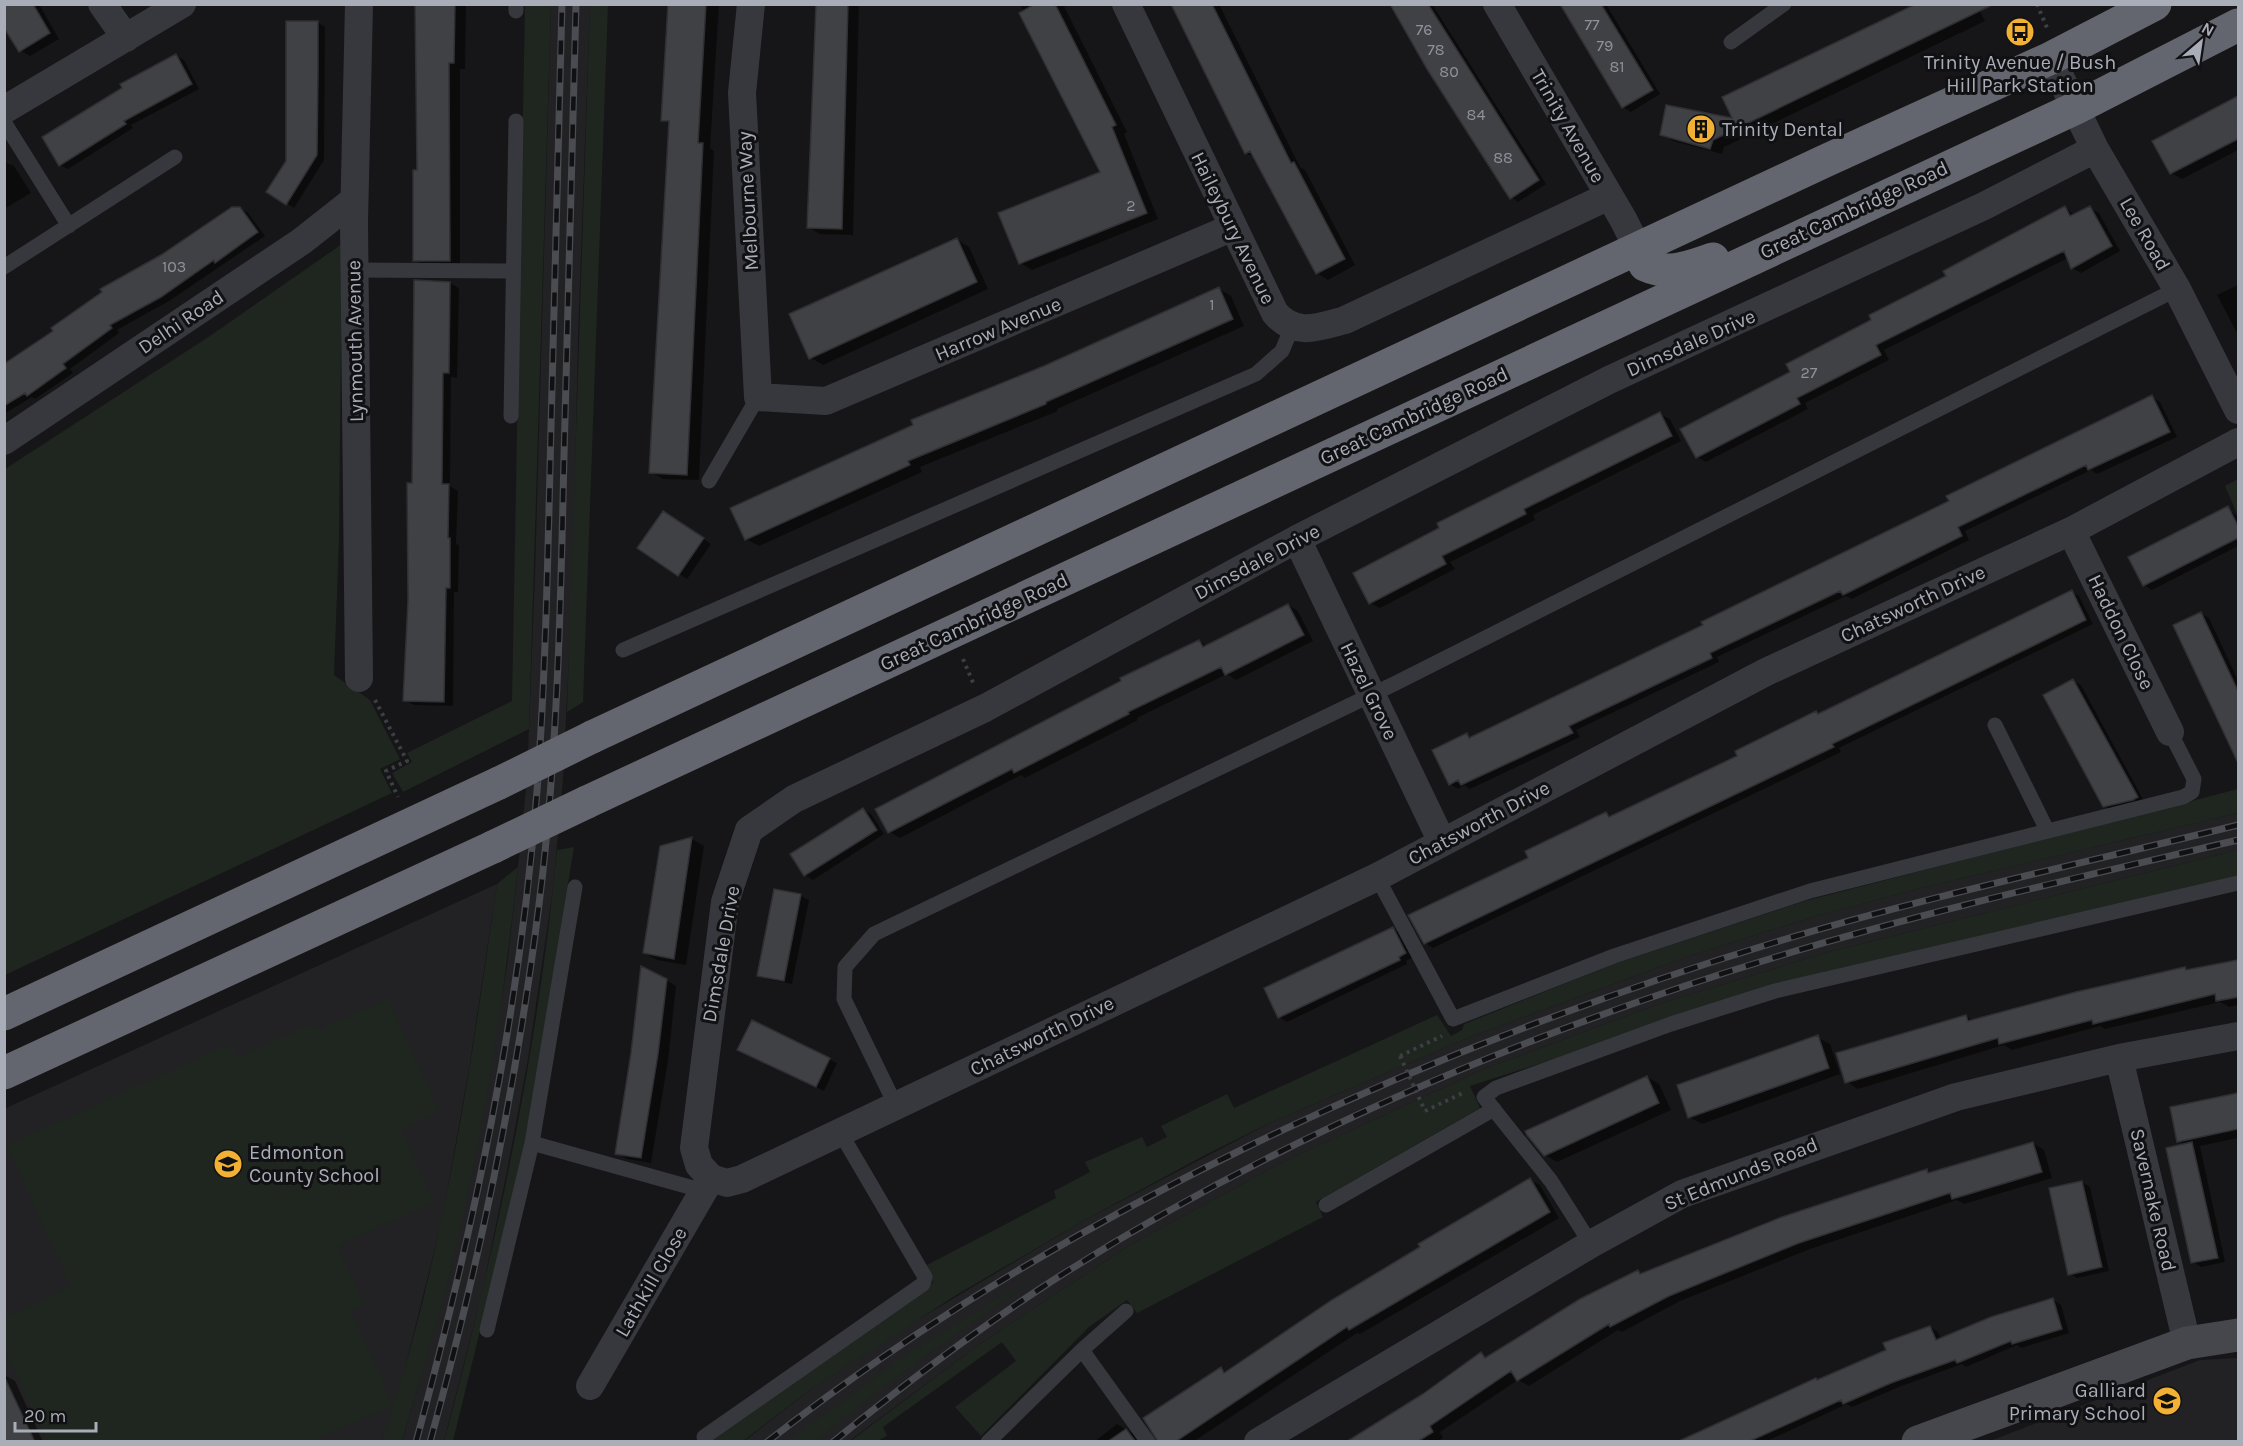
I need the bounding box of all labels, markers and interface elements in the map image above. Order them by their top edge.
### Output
north arrow [2171,12,2231,72]
house number: 77 [1584,15,1600,34]
bus stop icon: Trinity Avenue / Bush Hill Park Station [2004,16,2036,48]
text: N [2198,18,2218,40]
house number: 76 [1416,20,1432,39]
house number: 79 [1597,36,1613,55]
house number: 78 [1427,40,1445,59]
place label: Trinity Avenue / Bush Hill Park Station [1924,51,2116,97]
house number: 81 [1609,57,1625,76]
house number: 80 [1439,62,1459,81]
street label: Trinity Avenue [1526,65,1610,187]
house number: 84 [1467,105,1485,124]
building icon: Trinity Dental [1685,113,1717,145]
place label: Trinity Dental [1722,118,1843,141]
street label: Melbourne Way [733,131,763,271]
street label: Haileybury Avenue [1186,148,1280,308]
house number: 88 [1493,148,1513,167]
street label: Great Cambridge Road [1756,156,1952,264]
street label: Lee Road [2115,193,2175,275]
house number: 2 [1126,196,1136,215]
house number: 103 [162,257,186,276]
street label: Lynmouth Avenue [342,260,368,422]
street label: Delhi Road [134,285,228,359]
street label: Harrow Avenue [931,292,1065,366]
house number: 1 [1209,295,1215,314]
street label: Dimsdale Drive [1623,304,1759,382]
street label: Great Cambridge Road [1316,362,1512,470]
house number: 27 [1801,363,1818,382]
street label: Dimsdale Drive [1190,519,1324,605]
street label: Chatsworth Drive [1837,560,1989,648]
street label: Great Cambridge Road [876,568,1072,676]
street label: Haddon Close [2083,571,2159,693]
street label: Hazel Grove [1335,638,1403,744]
street label: Chatsworth Drive [1404,776,1554,870]
street label: Dimsdale Drive [698,884,744,1024]
street label: Chatsworth Drive [966,991,1118,1081]
street label: Savernake Road [2125,1126,2181,1274]
street label: St Edmunds Road [1661,1133,1821,1215]
place label: Edmonton County School [249,1141,380,1187]
school or university icon: Edmonton County School [212,1148,244,1180]
street label: Lathkill Close [610,1223,692,1341]
place label: Galliard Primary School [2009,1379,2146,1425]
school or university icon: Galliard Primary School [2151,1385,2183,1417]
scale bar [15,1395,96,1433]
text: 20 m [24,1405,66,1427]

